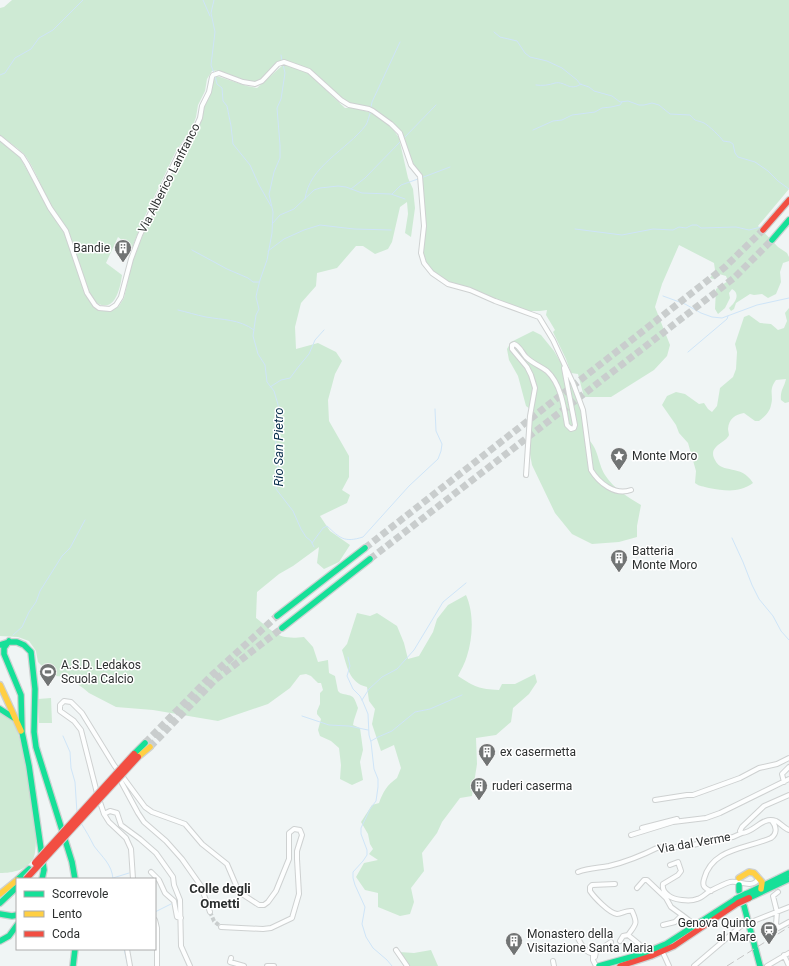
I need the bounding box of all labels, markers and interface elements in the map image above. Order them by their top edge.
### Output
street label: Via Alberico Lanfranco [135,121,203,235]
building icon: Bandie [113,238,133,263]
place label: Bandie [73,241,110,255]
water label: Rio San Pietro [271,408,286,486]
place icon: Monte Moro [609,446,629,471]
place label: Monte Moro [632,449,697,463]
place label: Batteria Monte Moro [632,544,697,572]
building icon: Batteria Monte Moro [609,548,629,573]
place label: A.S.D. Ledakos Scuola Calcio [61,658,141,686]
sports icon: A.S.D. Ledakos Scuola Calcio [38,662,58,687]
building icon: ex casermetta [477,742,497,767]
place label: ex casermetta [500,745,576,759]
building icon: ruderi caserma [469,776,489,801]
place label: ruderi caserma [492,779,572,793]
street label: Via dal Verme [656,830,732,856]
legend [16,878,156,950]
district label: Colle degli Ometti [189,881,251,911]
text: Scorrevole [52,887,108,901]
text: Lento [52,907,82,921]
place label: Genova Quinto al Mare [678,916,756,944]
station icon: Genova Quinto al Mare [759,920,779,945]
text: Coda [52,927,80,941]
place label: Monastero della Visitazione Santa Maria [527,927,653,955]
building icon: Monastero della Visitazione Santa Maria [504,931,524,956]

